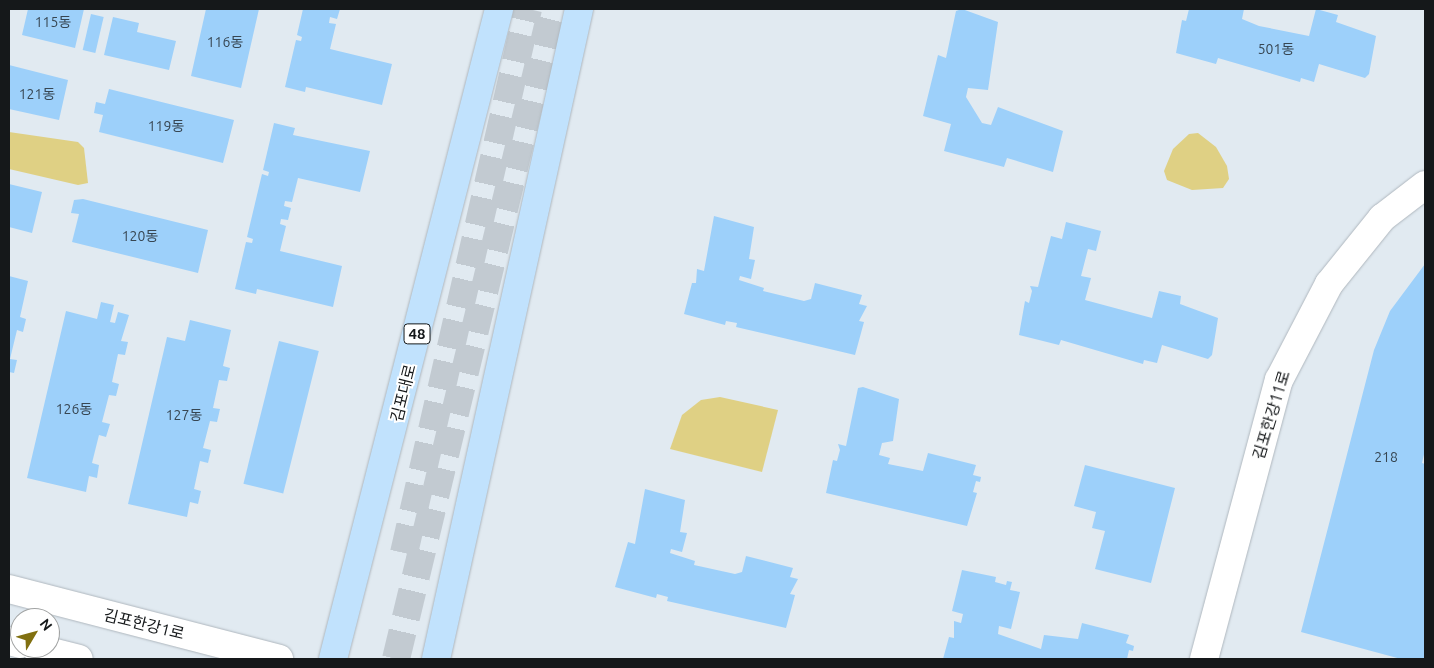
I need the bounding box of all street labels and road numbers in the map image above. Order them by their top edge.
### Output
road number: 48 [403,322,431,346]
street label: 김포대로 [387,362,419,424]
street label: 김포한강11로 [1248,368,1294,462]
street label: 김포한강1로 [102,605,186,643]

